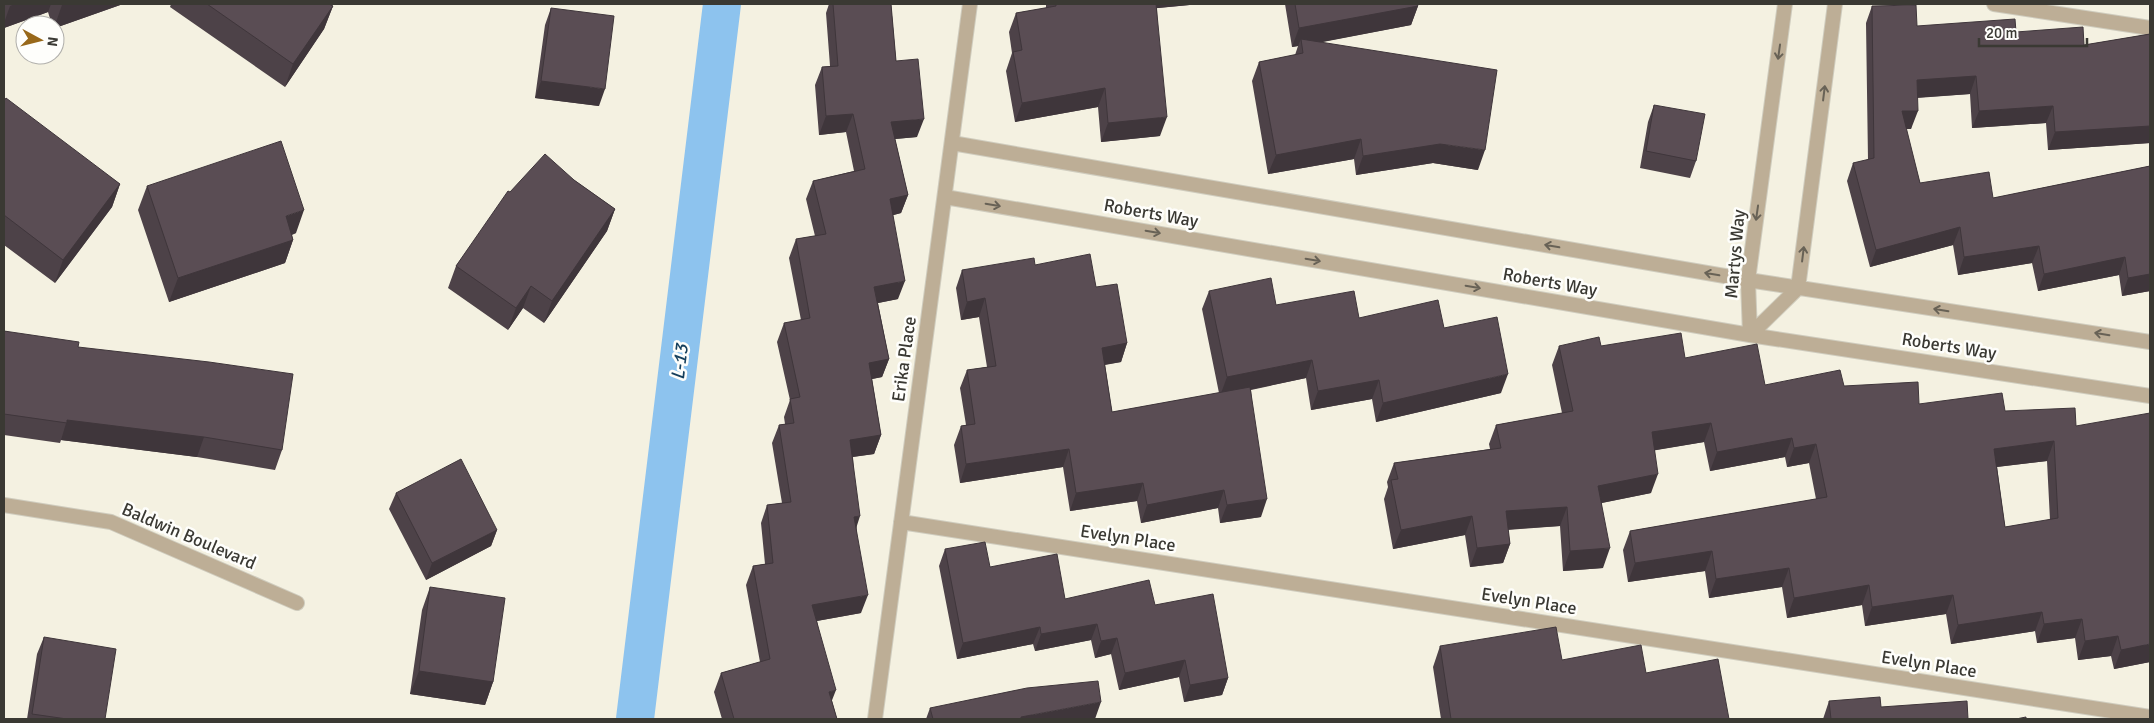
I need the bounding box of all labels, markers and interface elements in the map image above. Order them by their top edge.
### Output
north arrow [15,15,65,65]
scale bar [1979,15,2086,47]
text: 20 m [1986,24,2017,42]
text: N [43,36,61,47]
one-way arrow [1773,44,1783,60]
one-way arrow [1819,86,1829,102]
street label: Roberts Way [1102,194,1201,232]
one-way arrow [984,200,1000,210]
one-way arrow [1751,205,1761,221]
street label: Martys Way [1720,208,1750,299]
one-way arrow [1144,228,1160,238]
one-way arrow [1544,241,1560,251]
one-way arrow [1798,247,1808,263]
one-way arrow [1305,255,1321,265]
street label: Roberts Way [1501,263,1600,301]
one-way arrow [1704,268,1720,278]
one-way arrow [1465,283,1481,293]
one-way arrow [1934,304,1950,314]
street label: Erika Place [887,315,921,403]
street label: Roberts Way [1900,328,1998,364]
one-way arrow [2094,329,2110,339]
water label: L-13 [666,341,694,381]
street label: Baldwin Boulevard [118,498,260,574]
street label: Evelyn Place [1079,520,1177,556]
street label: Evelyn Place [1480,583,1578,619]
street label: Evelyn Place [1880,646,1978,682]

